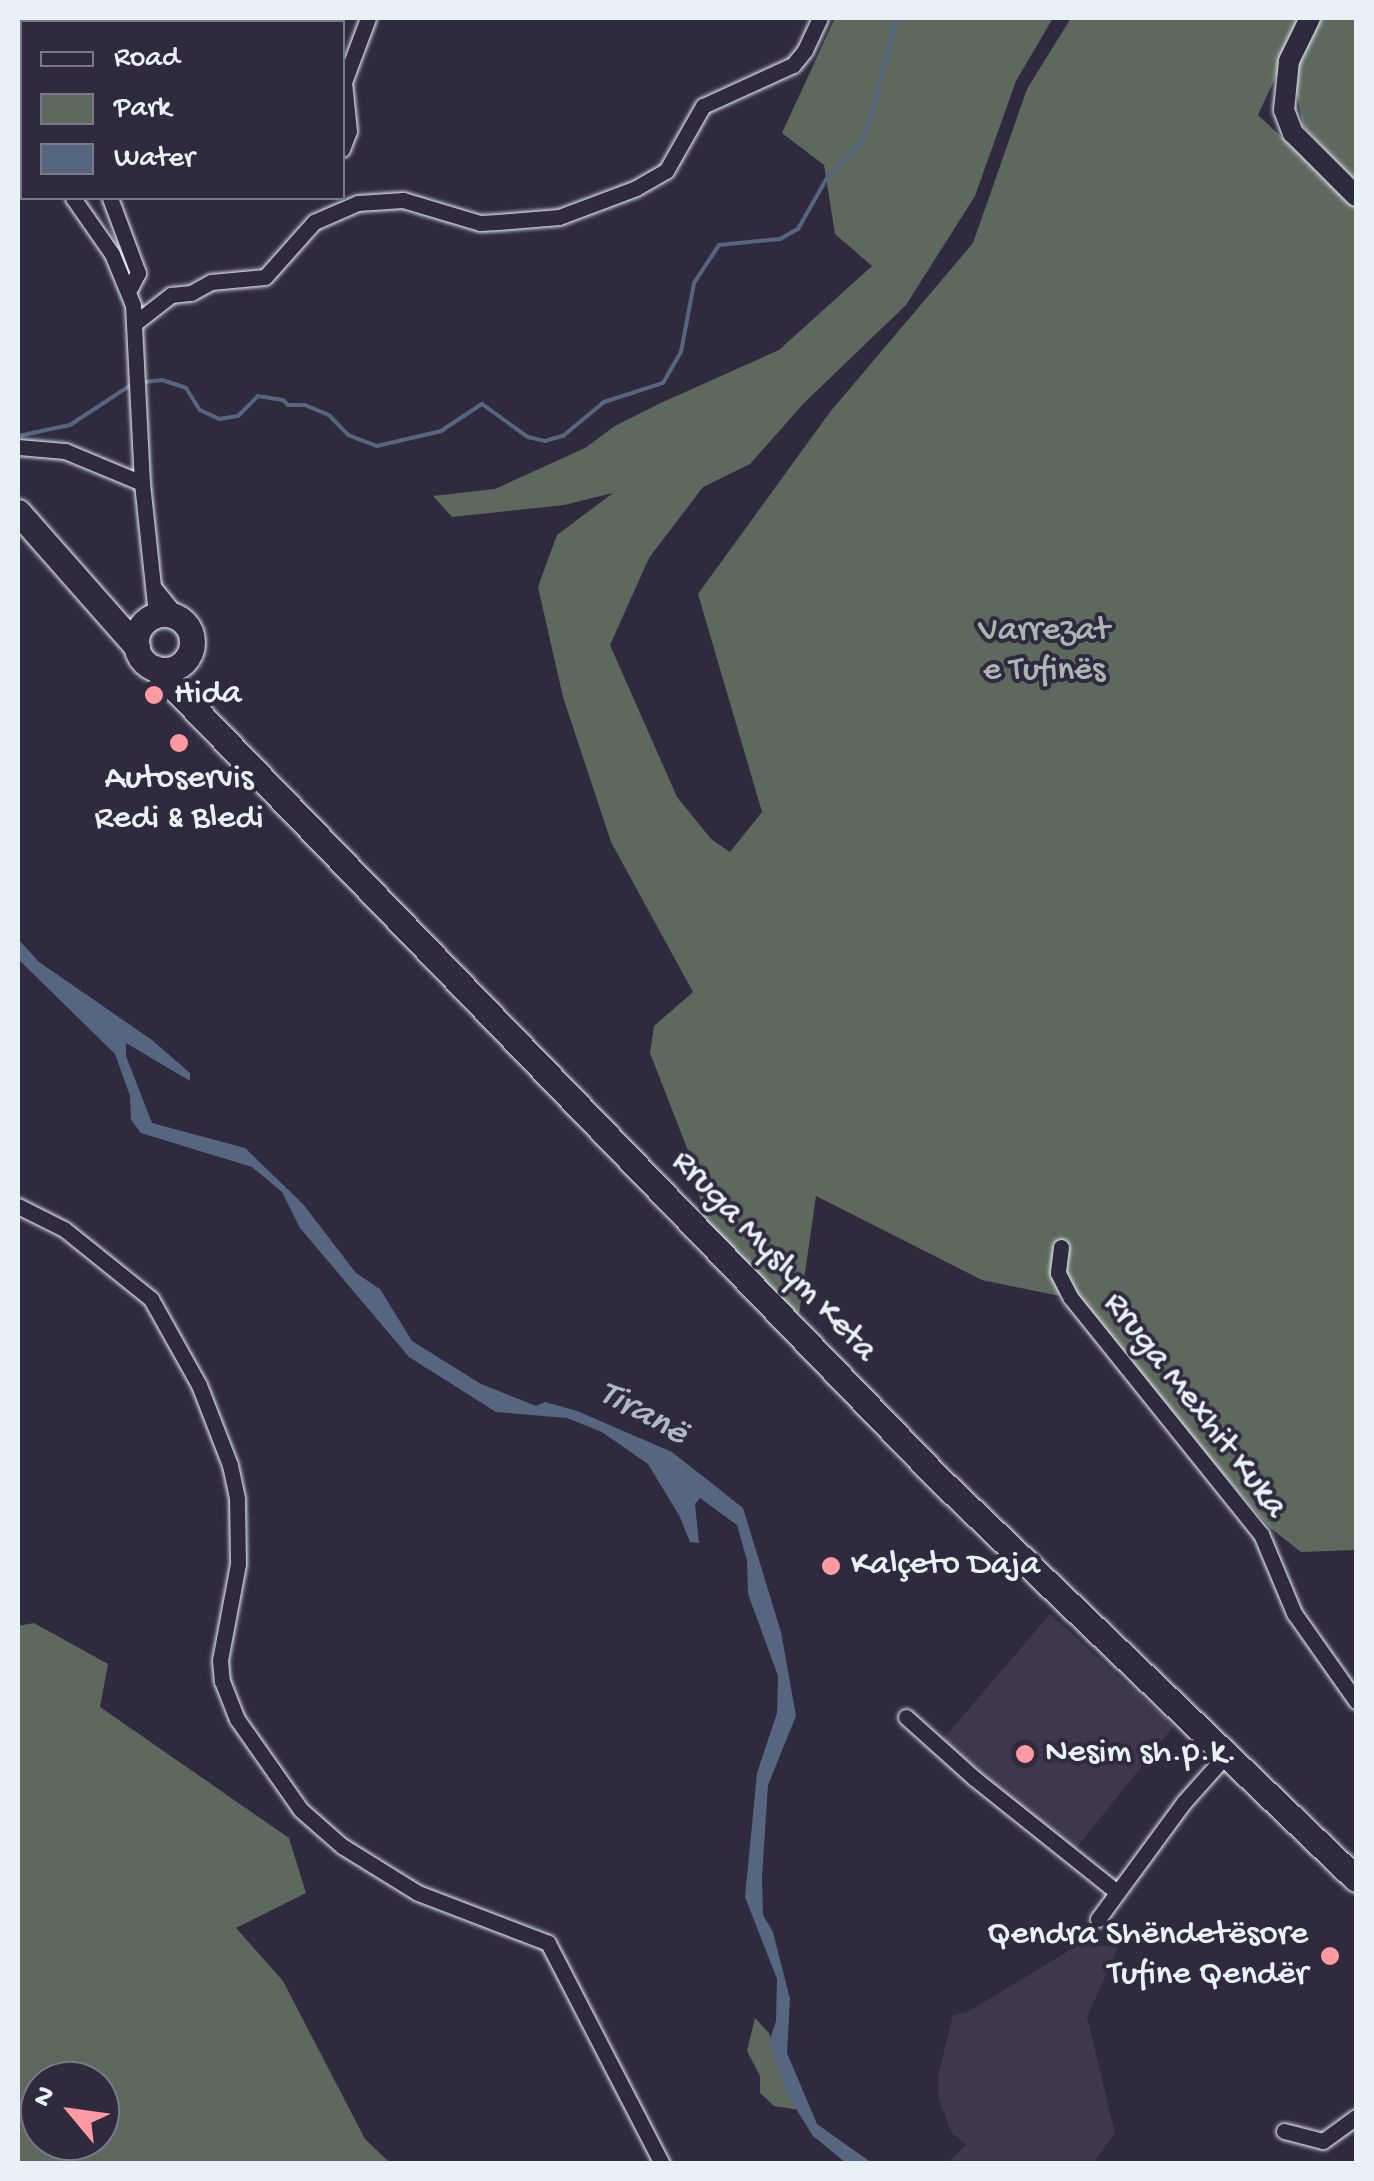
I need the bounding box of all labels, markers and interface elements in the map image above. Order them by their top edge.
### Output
legend [20,20,345,200]
text: Road [114,42,180,77]
text: Park [114,92,171,127]
text: Water [114,142,195,177]
park label: Varrezat e Tufinës [979,611,1109,693]
place label: Hida [174,674,242,716]
marker: Hida [143,684,165,706]
marker: Autoservis Redi & Bledi [168,732,190,754]
place label: Autoservis Redi & Bledi [95,759,263,841]
street label: Rruga Myslym Keta [661,1142,885,1372]
street label: Rruga Mexhit Kuka [1093,1285,1295,1527]
water label: Tiranë [589,1372,695,1458]
place label: Kalçeto Daja [851,1545,1040,1587]
marker: Kalçeto Daja [820,1555,842,1577]
place label: Nesim sh.p.k. [1045,1733,1237,1775]
marker: Nesim sh.p.k. [1014,1743,1036,1765]
place label: Qendra Shëndetësore Tufine Qendër [987,1915,1308,1997]
marker: Qendra Shëndetësore Tufine Qendër [1317,1943,1343,1969]
north arrow [20,2061,120,2161]
text: N [26,2081,64,2113]

